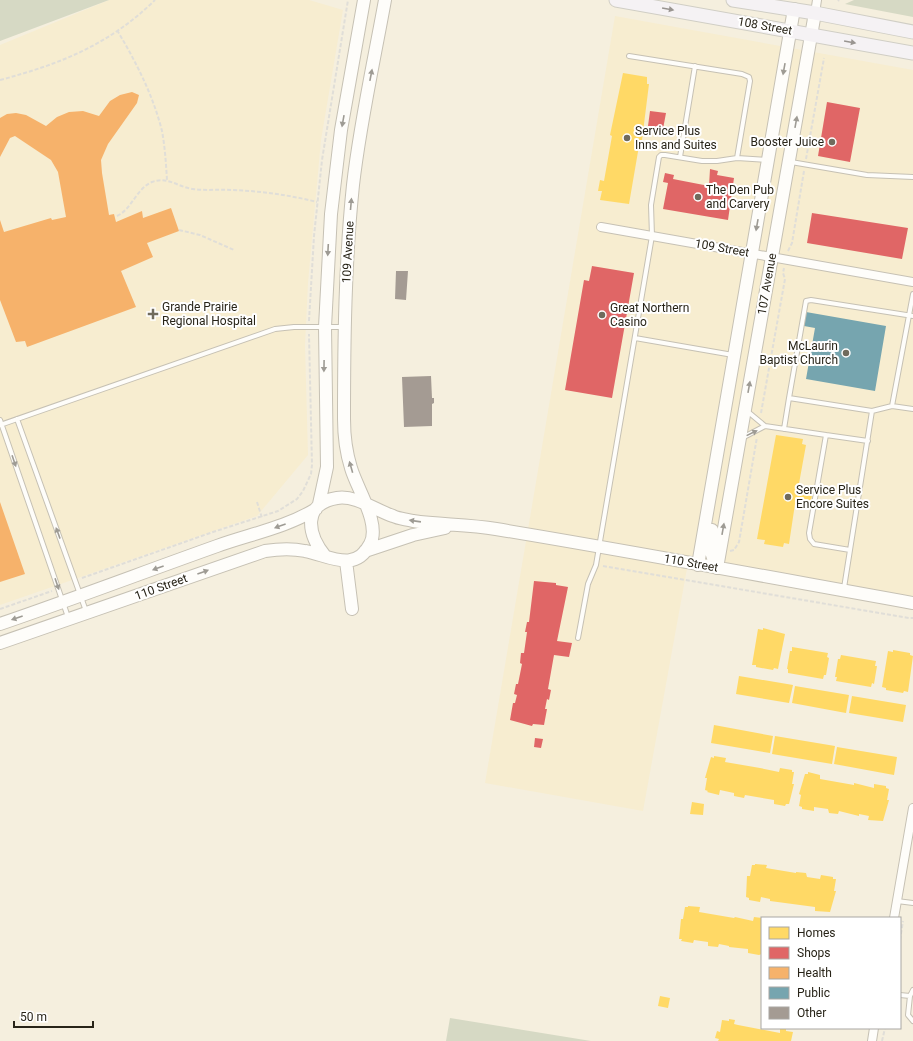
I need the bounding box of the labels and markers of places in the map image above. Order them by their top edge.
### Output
place label: Service Plus Inns and Suites [635,124,717,152]
marker: Service Plus Inns and Suites [622,133,632,143]
place label: Booster Juice [751,135,824,149]
marker: Booster Juice [827,137,837,147]
place label: The Den Pub and Carvery [706,183,774,211]
marker: The Den Pub and Carvery [693,192,703,202]
place label: Grande Prairie Regional Hospital [162,300,256,328]
place label: Great Northern Casino [610,301,689,329]
marker: Grande Prairie Regional Hospital [147,308,159,320]
marker: Great Northern Casino [597,310,607,320]
place label: McLaurin Baptist Church [759,339,838,367]
marker: McLaurin Baptist Church [841,348,851,358]
place label: Service Plus Encore Suites [796,483,869,511]
marker: Service Plus Encore Suites [783,492,793,502]

